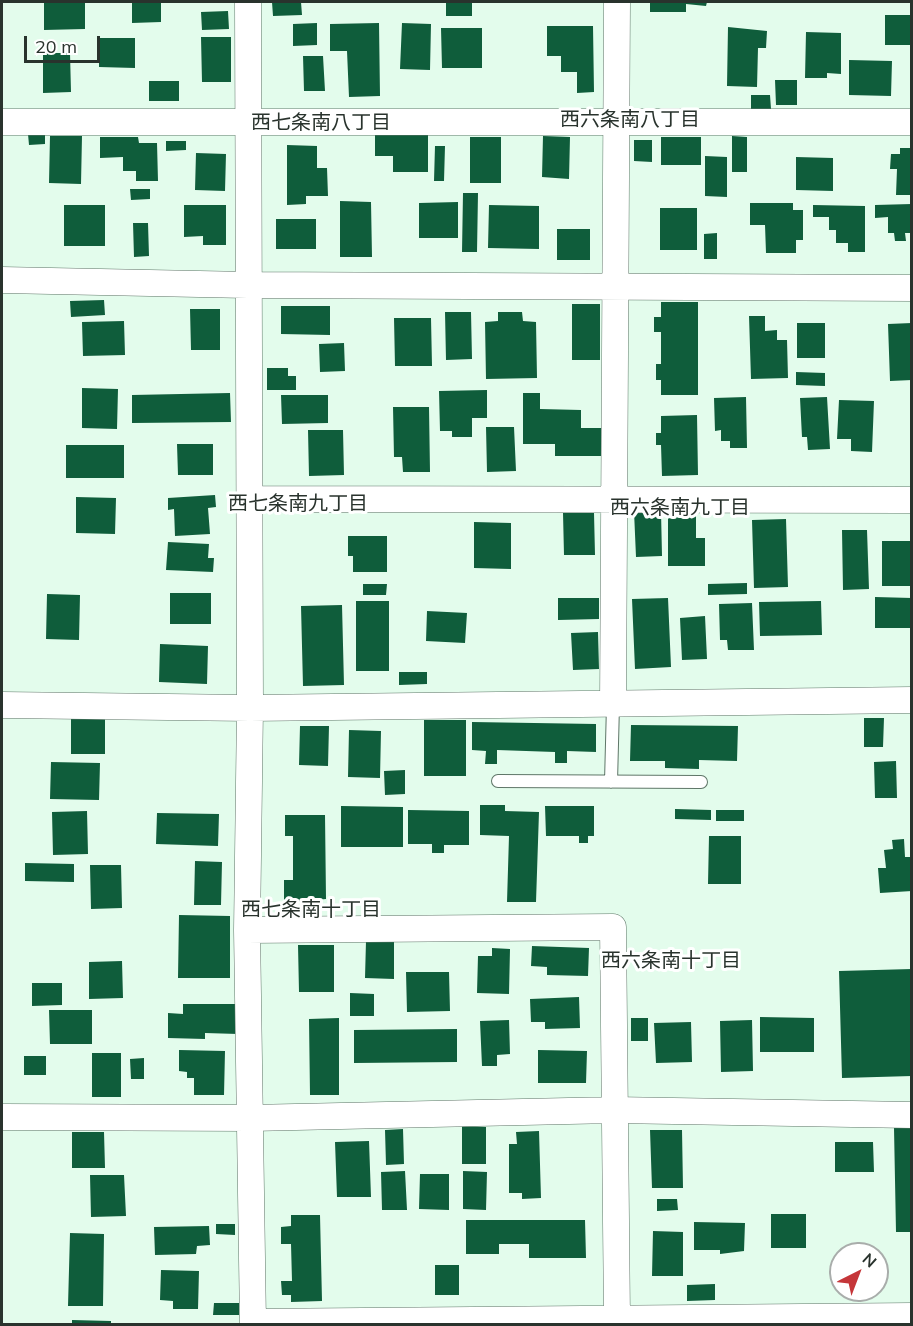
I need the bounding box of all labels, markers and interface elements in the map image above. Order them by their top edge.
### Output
scale bar [27,24,104,62]
text: 20 m [35,35,77,58]
district label: 西六条南八丁目 [560,108,700,132]
district label: 西七条南八丁目 [251,111,391,135]
district label: 西七条南九丁目 [228,492,368,516]
district label: 西六条南九丁目 [610,496,750,520]
district label: 西七条南十丁目 [241,898,381,922]
district label: 西六条南十丁目 [601,949,741,973]
north arrow [829,1242,889,1302]
text: N [859,1249,881,1272]

